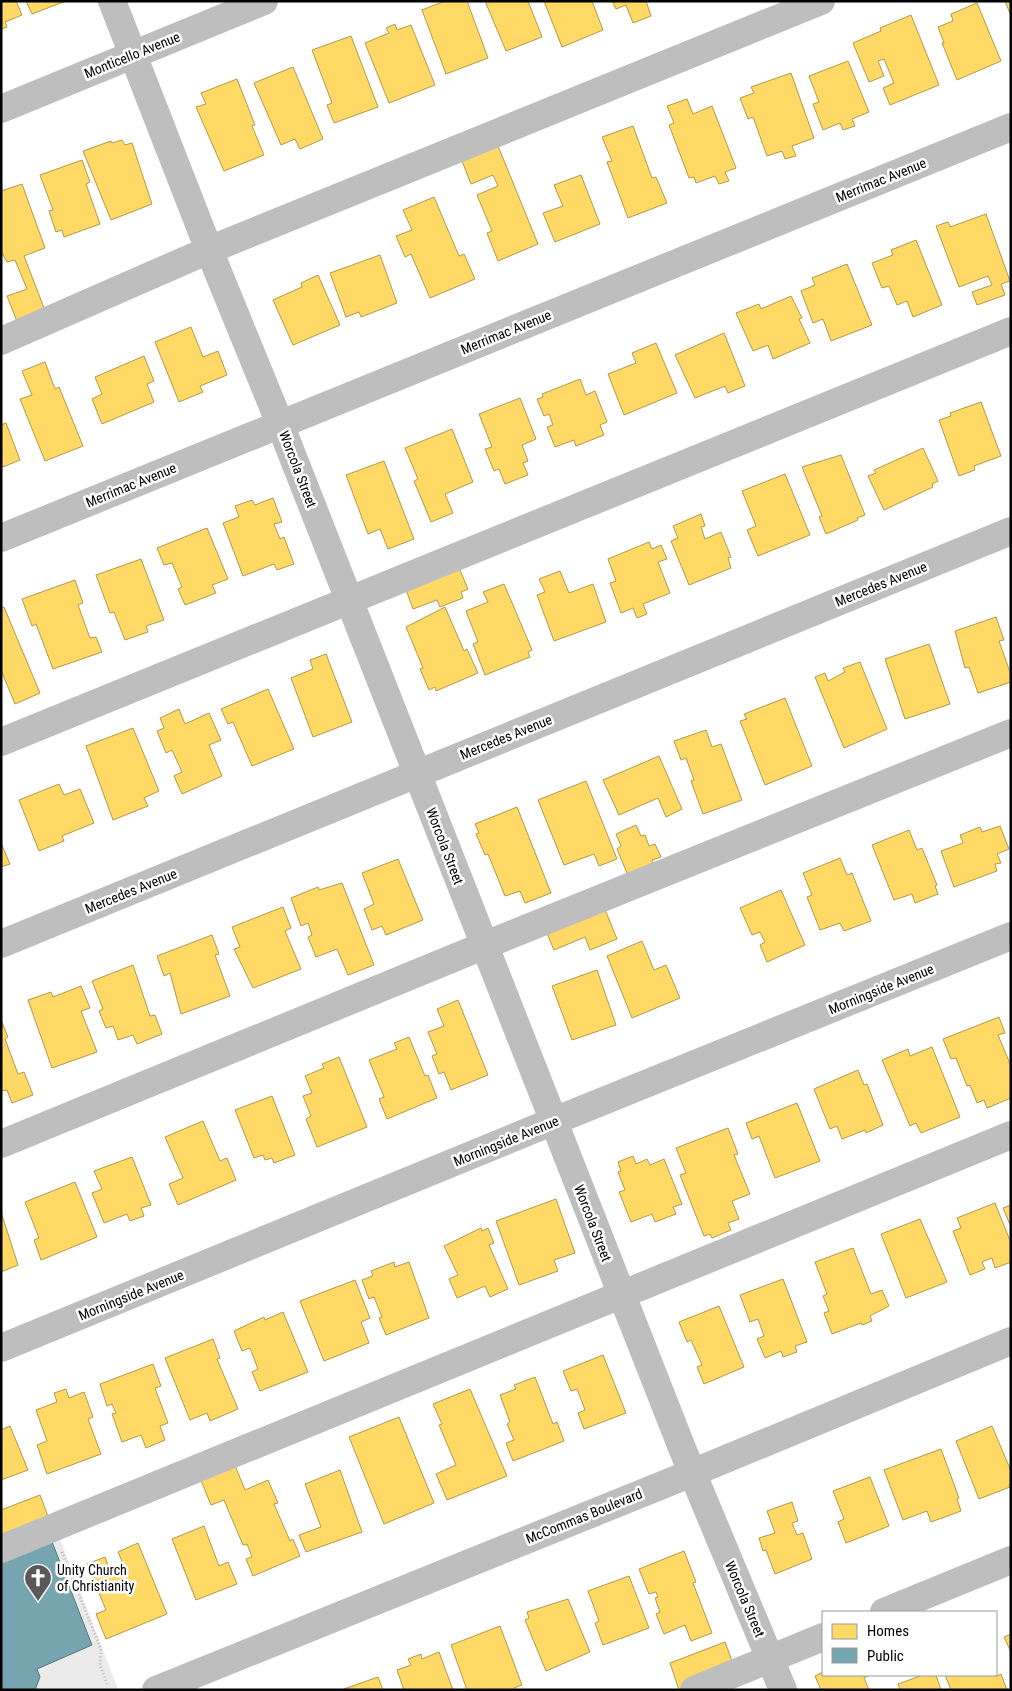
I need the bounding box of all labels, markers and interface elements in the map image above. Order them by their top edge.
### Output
street label: Monticello Avenue [82,28,183,81]
street label: Merrimac Avenue [833,154,929,205]
street label: Merrimac Avenue [458,306,554,357]
street label: Worcola Street [276,428,320,510]
street label: Merrimac Avenue [83,459,179,510]
street label: Mercedes Avenue [833,558,930,610]
street label: Mercedes Avenue [458,711,555,763]
street label: Worcola Street [423,805,467,887]
street label: Mercedes Avenue [83,865,180,917]
street label: Morningside Avenue [826,960,936,1017]
street label: Morningside Avenue [451,1112,561,1169]
street label: Worcola Street [571,1182,615,1264]
street label: Morningside Avenue [76,1266,186,1323]
street label: McCommas Boulevard [523,1485,645,1547]
street label: Worcola Street [722,1559,768,1639]
place label: Unity Church of Christianity [57,1562,134,1594]
church icon: Unity Church of Christianity [23,1563,53,1602]
legend [822,1611,997,1676]
text: Homes [867,1622,909,1640]
text: Public [867,1647,904,1665]

